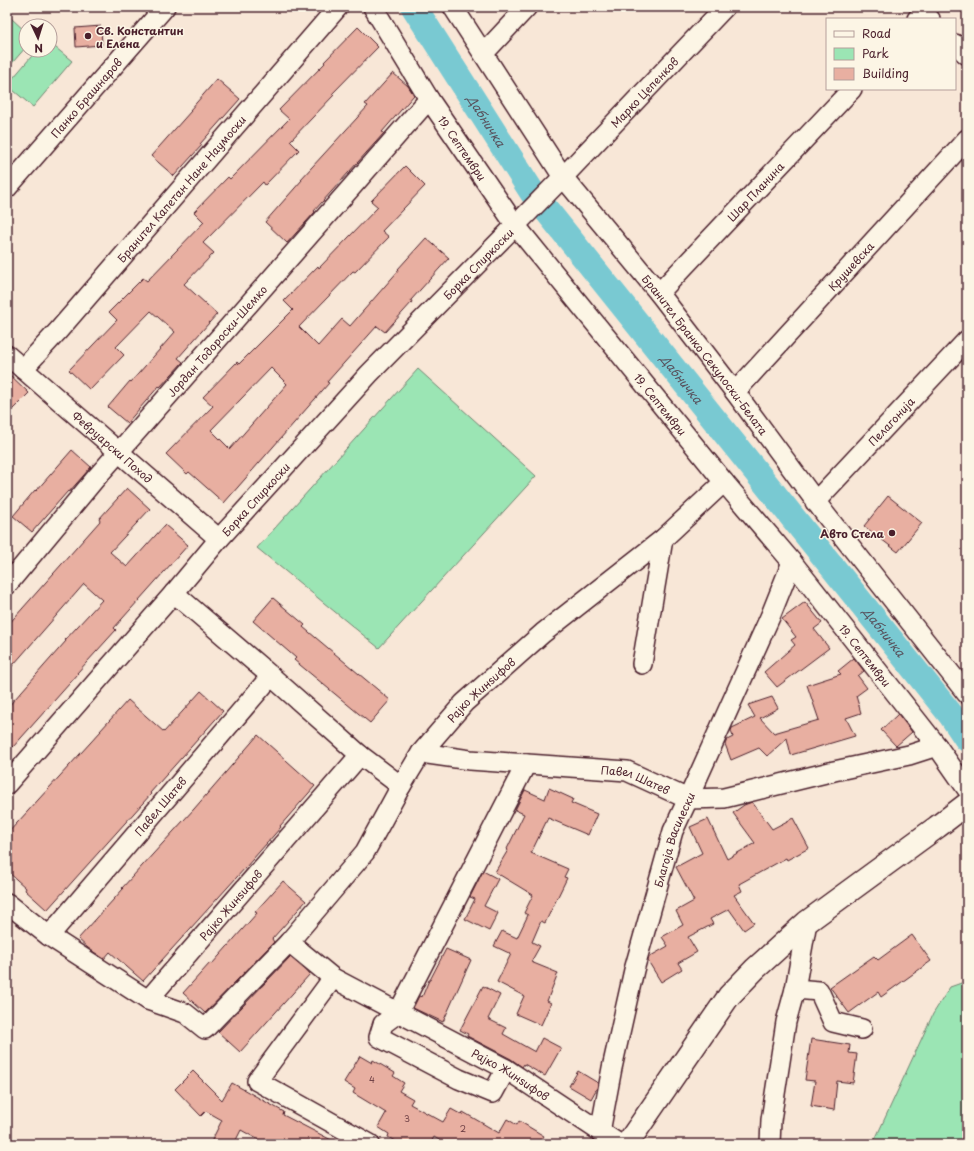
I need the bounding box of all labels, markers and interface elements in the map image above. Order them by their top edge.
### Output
north arrow [18,18,58,58]
legend [826,18,956,90]
place label: Св. Константин и Елена [96,22,184,52]
text: Road [862,24,891,42]
marker: Св. Константин и Елена [83,31,93,41]
text: N [34,40,44,57]
text: Park [862,44,889,62]
street label: Марко Цепенков [606,53,682,131]
street label: Панко Брашнаров [46,54,126,141]
text: Building [862,64,909,82]
water label: Дабничка [463,90,510,151]
street label: Бранител Капетан Нане Наумоски [113,111,250,266]
street label: 19. Септември [434,112,491,184]
street label: Шар Планина [723,158,788,225]
street label: Борка Спиркоски [439,224,517,303]
street label: Крушевска [824,238,878,294]
street label: Бранител Бранко Секулоски-Белата [638,271,772,438]
street label: Јордан Тодороски-Шемко [163,281,271,400]
water label: Дабничка [656,350,707,408]
street label: 19. Септември [630,369,691,439]
street label: Пелагонија [864,393,918,449]
street label: Февруарски Поход [69,407,157,487]
street label: Борка Спиркоски [217,458,293,540]
place label: Авто Стела [820,525,885,542]
marker: Авто Стела [887,528,897,538]
water label: Дабничка [858,603,910,661]
street label: 19. Септември [835,620,895,690]
street label: Рајко Жинѕифов [443,653,519,726]
street label: Павел Шатев [600,761,673,798]
street label: Павел Шатев [130,773,190,839]
street label: Благоја Василески [649,789,699,889]
street label: Рајко Жинѕифов [195,866,266,944]
street label: Рајко Жинѕифов [469,1044,553,1104]
house number: 4 [369,1072,375,1086]
house number: 3 [404,1111,410,1125]
house number: 2 [460,1121,466,1135]

